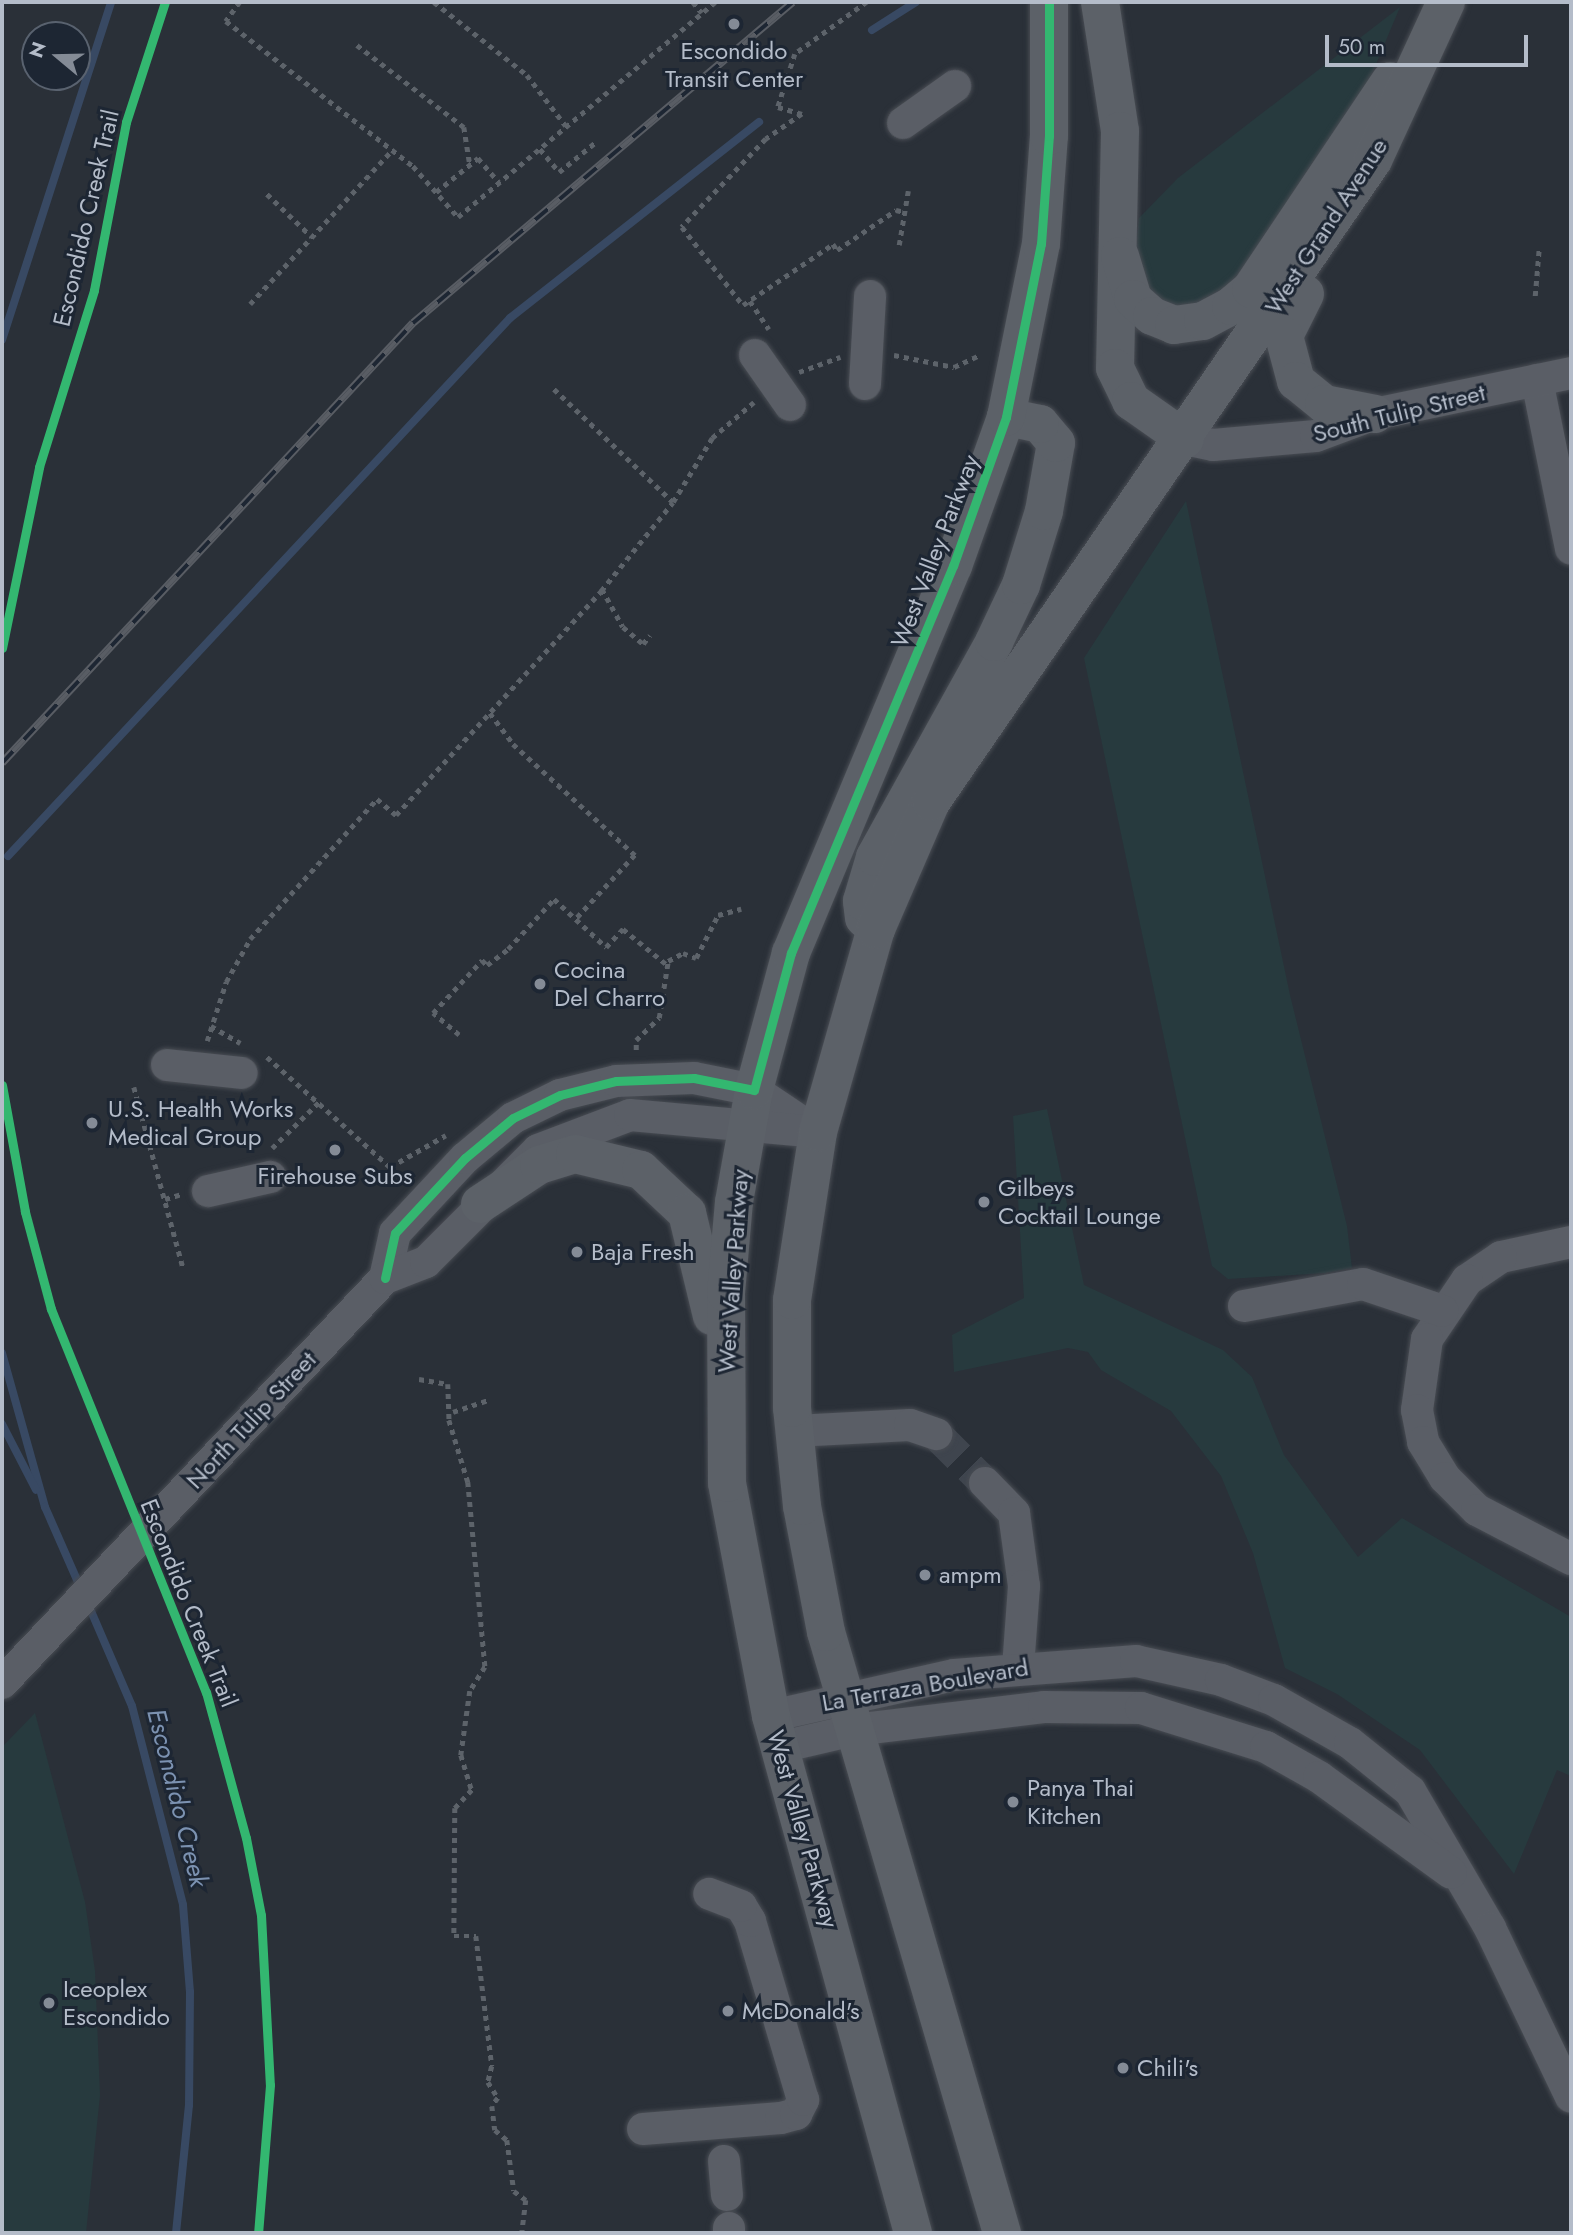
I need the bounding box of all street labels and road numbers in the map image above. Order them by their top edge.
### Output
street label: Escondido Creek Trail [47,107,125,329]
street label: West Grand Avenue [1259,133,1393,319]
street label: South Tulip Street [1310,378,1488,448]
street label: West Valley Parkway [885,451,985,651]
street label: West Valley Parkway [712,1168,754,1374]
street label: North Tulip Street [180,1345,322,1495]
street label: Escondido Creek Trail [134,1495,244,1711]
street label: La Terraza Boulevard [820,1653,1030,1717]
street label: West Valley Parkway [761,1727,845,1931]

